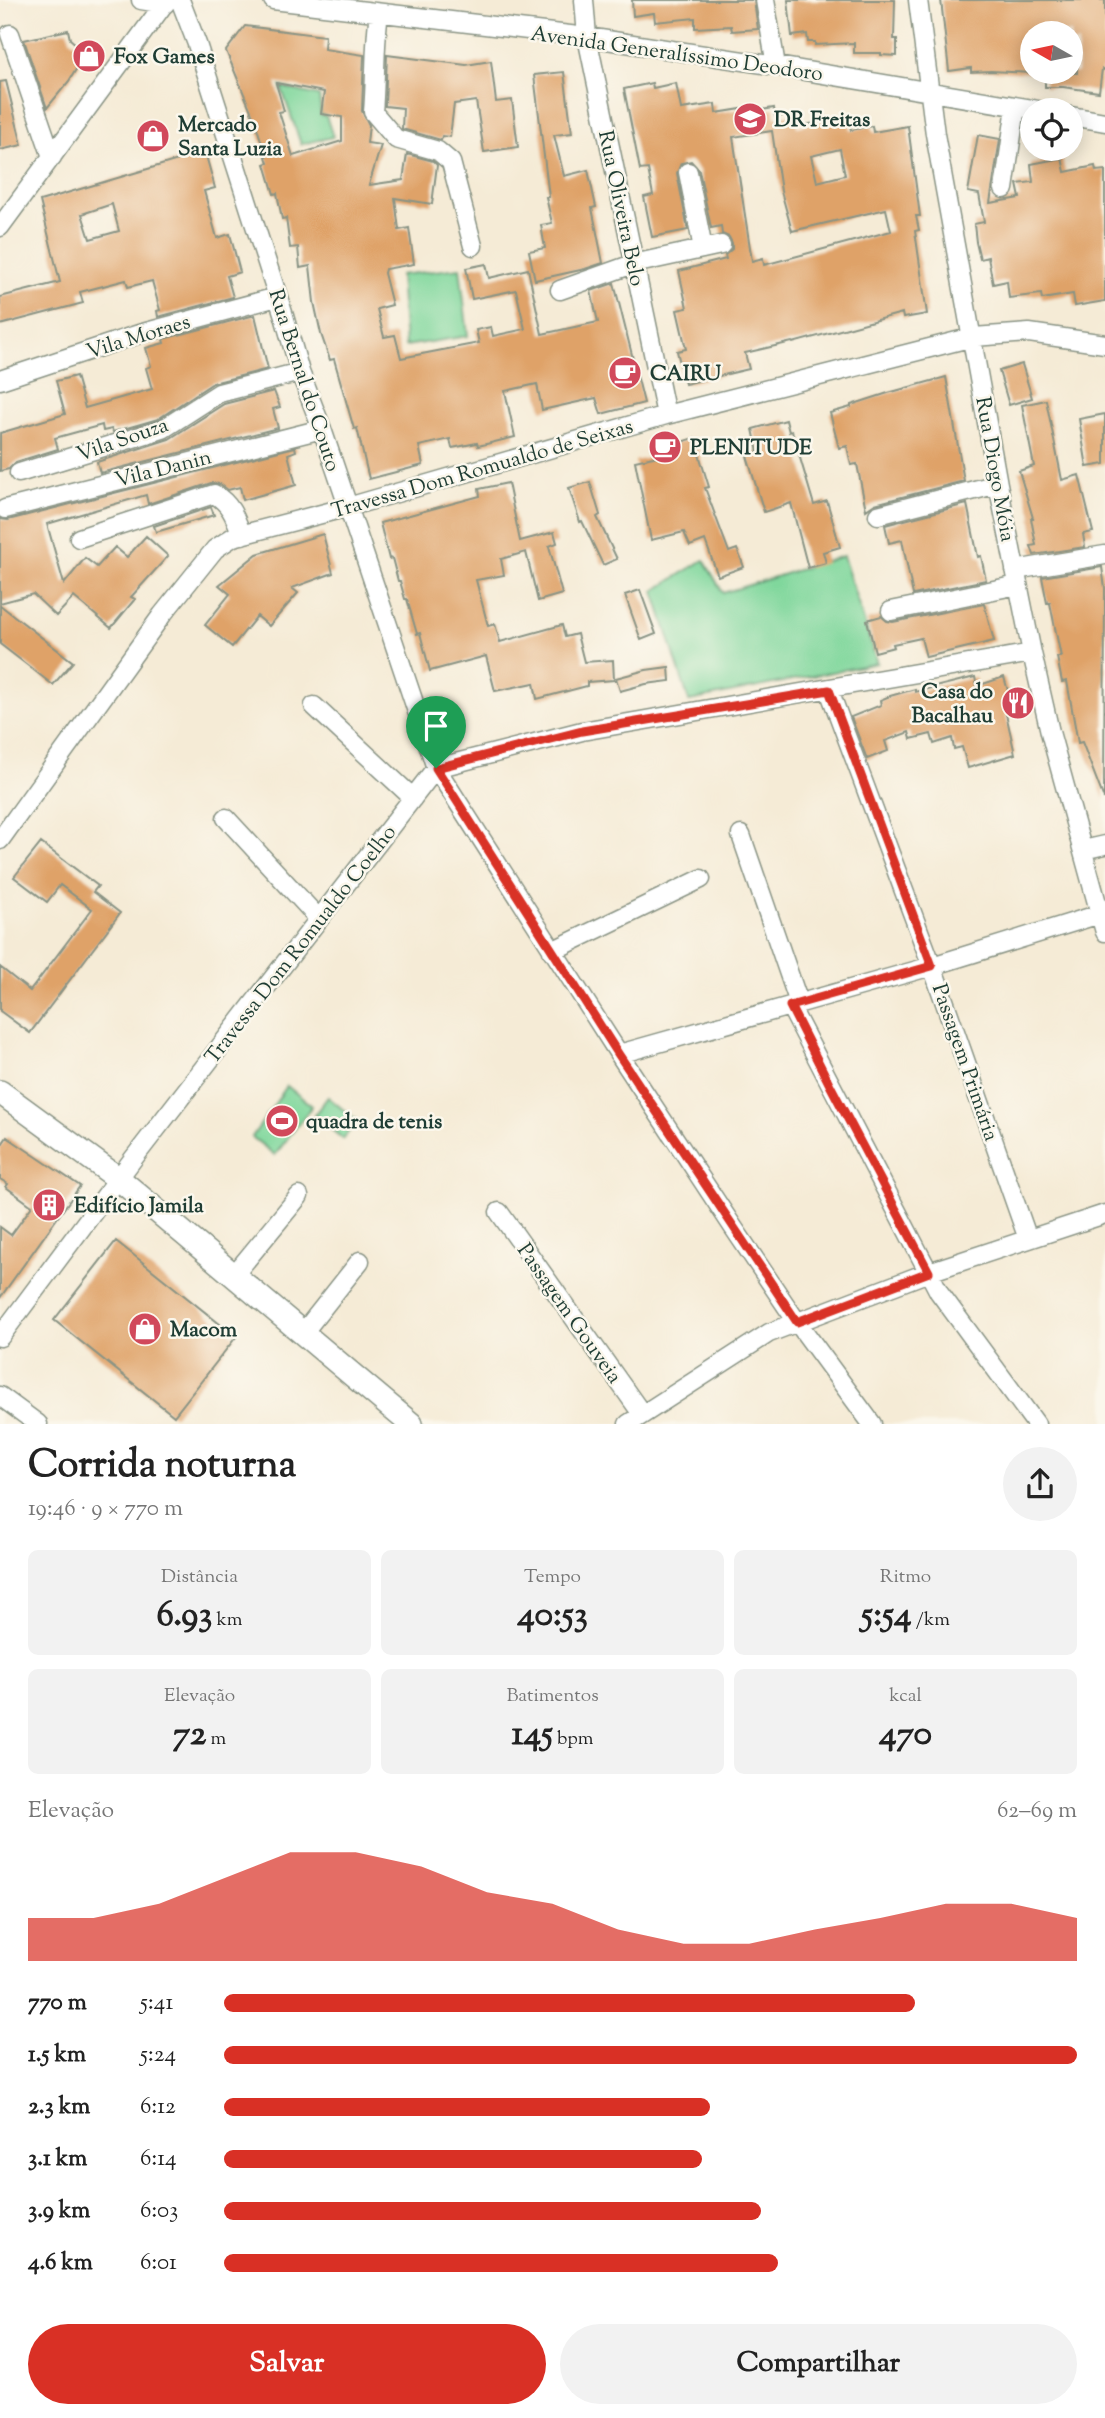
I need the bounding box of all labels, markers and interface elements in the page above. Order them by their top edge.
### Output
street label: Avenida Generalíssimo Deodoro [529,20,825,90]
north arrow [1020,21,1083,84]
map controls [1020,21,1083,161]
shop icon: Fox Games [70,37,108,75]
place label: Fox Games [114,43,215,73]
button: locate [1020,98,1083,161]
school or university icon: DR Freitas [731,100,769,138]
place label: DR Freitas [774,106,870,136]
place label: Mercado Santa Luzia [178,111,282,165]
shop icon: Mercado Santa Luzia [134,117,172,155]
street label: Rua Oliveira Belo [589,128,651,289]
street label: Rua Bernal do Couto [259,286,347,476]
street label: Vila Moraes [83,308,194,368]
cafe icon: CAIRU [606,354,644,392]
place label: CAIRU [650,360,722,390]
street label: Rua Diogo Móia [967,394,1022,545]
street label: Vila Souza [73,411,173,471]
street label: Travessa Dom Romualdo de Seixas [328,412,637,527]
cafe icon: PLENITUDE [646,428,684,466]
place label: PLENITUDE [690,434,812,464]
street label: Vila Danin [112,443,215,496]
place label: Casa do Bacalhau [912,678,994,732]
restaurant icon: Casa do Bacalhau [999,684,1037,722]
pin [406,696,466,768]
icon: arrive [417,707,455,745]
street label: Travessa Dom Romualdo Coelho [199,819,405,1071]
street label: Passagem Primária [923,980,1005,1146]
sports icon: quadra de tenis [263,1102,301,1140]
place label: quadra de tenis [306,1108,442,1138]
building icon: Edifício Jamila [30,1186,68,1224]
place label: Edifício Jamila [74,1192,204,1222]
street label: Passagem Gouveia [509,1238,628,1391]
shop icon: Macom [126,1310,164,1348]
place label: Macom [170,1316,238,1346]
text: Corrida noturna [28,1440,296,1494]
button: share [1003,1447,1077,1521]
text: 19:46 · 9 × 770 m [28,1493,183,1526]
text: Distância [161,1564,238,1591]
text: Tempo [524,1564,581,1591]
text: Ritmo [880,1564,931,1591]
text: 6.93 [156,1591,212,1642]
text: 40:53 [517,1591,588,1642]
text: 5:54 [861,1591,912,1642]
text: km [212,1607,243,1634]
text: /km [912,1607,950,1634]
text: Elevação [164,1683,235,1710]
text: Batimentos [506,1683,599,1710]
text: kcal [889,1683,922,1710]
text: 72 [173,1710,206,1761]
text: 145 [511,1710,553,1761]
text: 470 [879,1710,932,1761]
text: m [206,1726,226,1753]
text: bpm [553,1726,594,1753]
text: Elevação [28,1795,114,1828]
text: 62–69 m [997,1795,1077,1828]
text: 770 m [28,1987,87,2020]
text: 5:41 [140,1987,173,2020]
text: 1.5 km [28,2039,86,2072]
text: 5:24 [140,2039,176,2072]
text: 2.3 km [28,2091,90,2124]
text: 6:12 [140,2091,176,2124]
text: 3.1 km [28,2143,87,2176]
text: 6:14 [140,2143,177,2176]
text: 3.9 km [28,2195,90,2228]
text: 6:03 [140,2195,178,2228]
text: 4.6 km [28,2247,93,2280]
text: 6:01 [140,2247,177,2280]
button: Salvar [28,2324,546,2404]
button: Compartilhar [560,2324,1077,2404]

